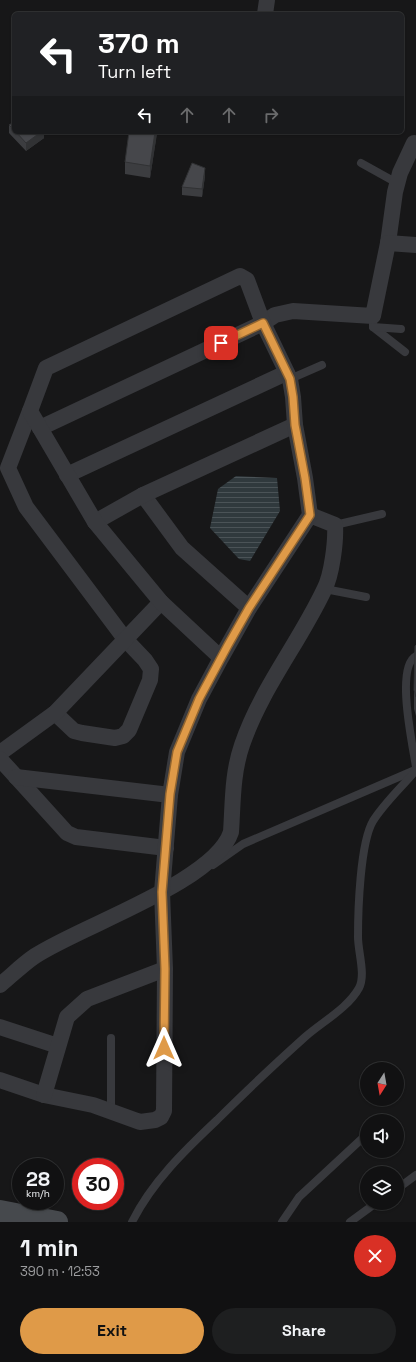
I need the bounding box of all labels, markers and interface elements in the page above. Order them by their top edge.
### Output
text: 370 m [98,25,180,61]
icon: left [32,28,84,80]
text: Turn left [98,60,171,83]
icon: left [134,104,156,126]
icon: ahead [176,104,198,126]
icon: ahead [218,104,240,126]
icon: right [260,104,282,126]
pin [204,326,238,360]
icon: arrive [210,332,232,354]
position arrow [143,1027,185,1069]
north arrow [360,1062,404,1106]
map controls [360,1062,404,1210]
button: sound [360,1114,404,1158]
speed limit sign: 30 [72,1158,124,1210]
text: 28 [26,1166,50,1192]
button: layers [360,1166,404,1210]
text: km/h [26,1187,50,1200]
text: 1 min [20,1232,79,1263]
button: close [354,1235,396,1277]
text: 390 m · 12:53 [20,1263,100,1280]
button: Exit [20,1308,204,1354]
button: Share [212,1308,396,1354]

